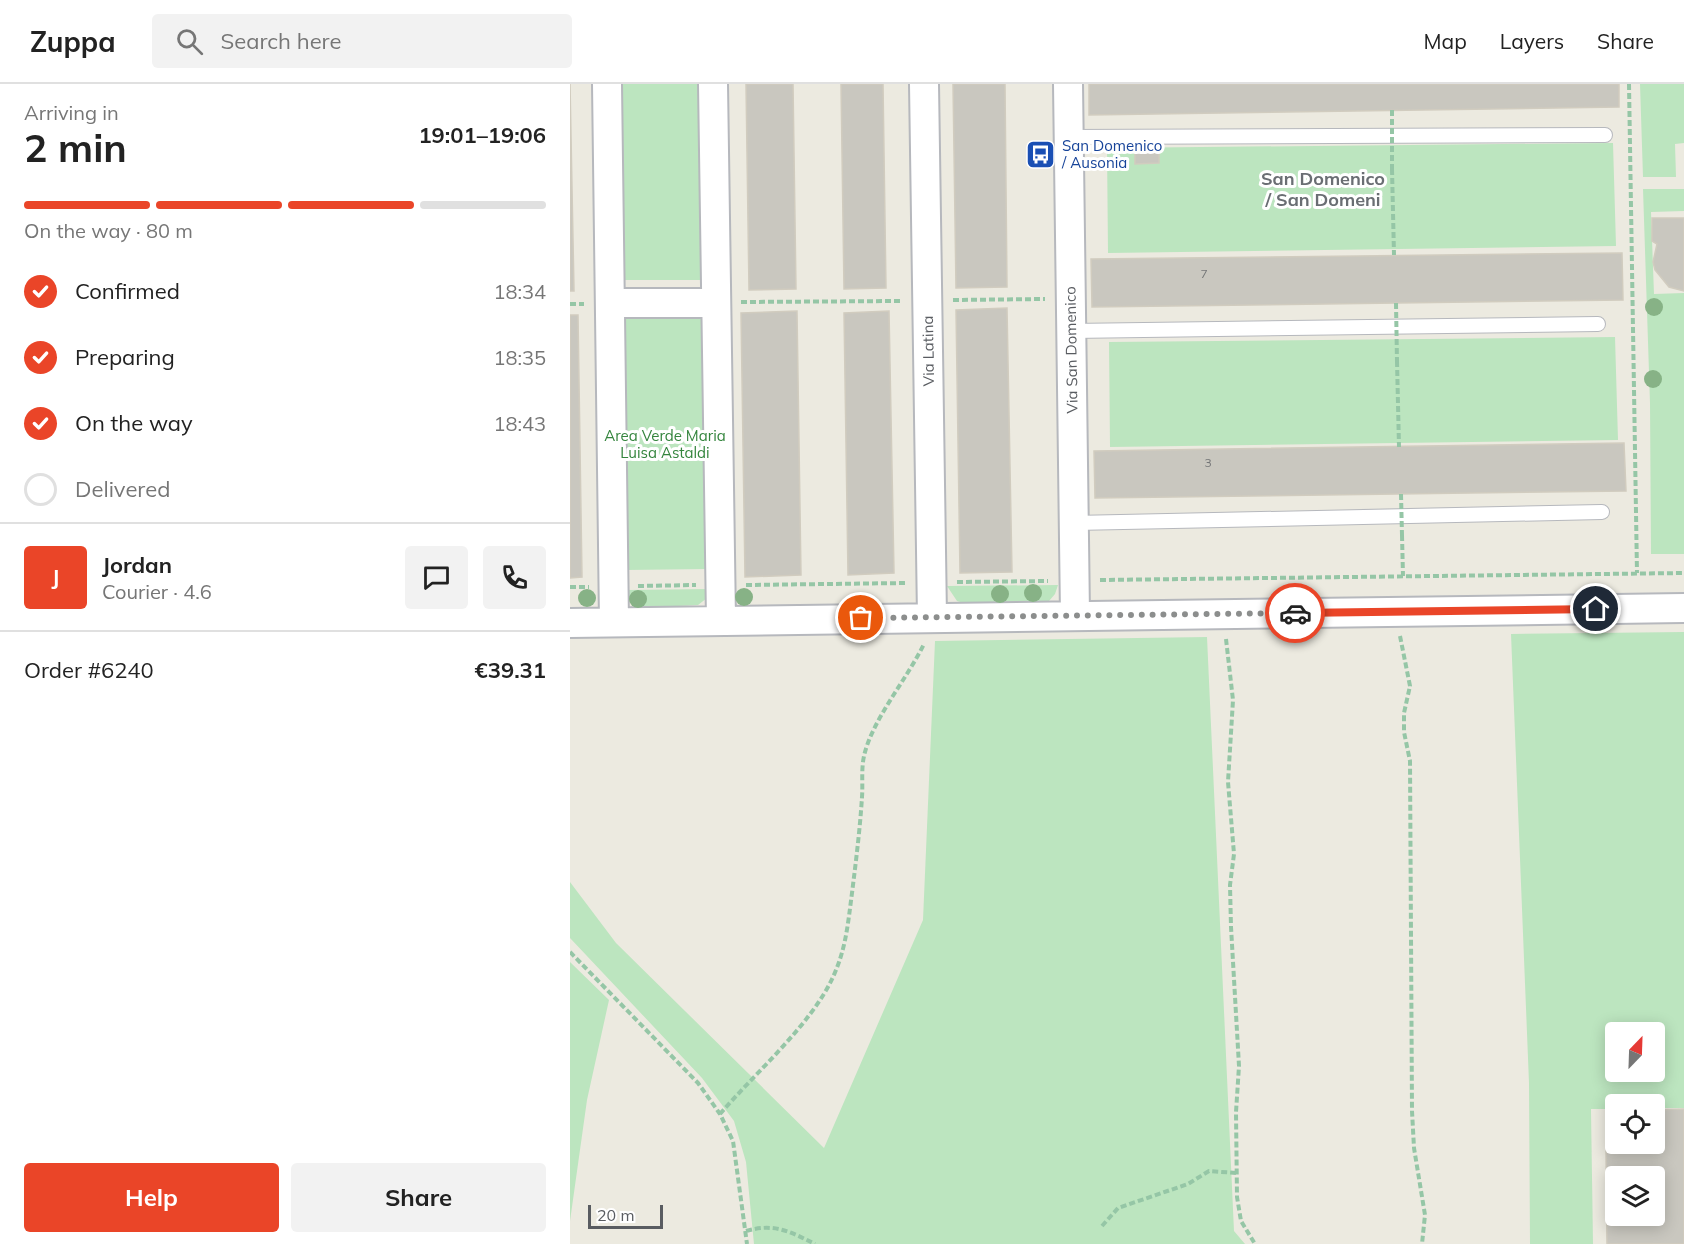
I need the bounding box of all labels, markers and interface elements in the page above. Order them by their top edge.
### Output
search box [152,14,572,68]
text: Zuppa [30,24,116,59]
icon: search [173,25,206,58]
text: Search here [221,27,341,55]
text: Map [1424,28,1467,54]
text: Layers [1500,28,1564,54]
text: Share [1597,28,1654,54]
text: Arriving in [24,100,119,125]
text: 19:01–19:06 [418,121,546,149]
text: 2 min [24,123,127,172]
place label: San Domenico / Ausonia [1061,136,1162,172]
bus stop icon: San Domenico / Ausonia [1025,138,1057,170]
district label: San Domenico / San Domeni [1261,167,1385,211]
text: On the way · 80 m [24,218,193,243]
house number: 7 [1200,266,1208,281]
icon: check [24,275,57,308]
text: Confirmed [75,277,180,305]
text: 18:34 [493,279,546,304]
street label: Via San Domenico [1060,286,1082,414]
street label: Via Latina [918,315,938,387]
icon: check [24,341,57,374]
text: Preparing [75,343,175,371]
text: 18:35 [493,345,546,370]
icon: check [24,407,57,440]
text: On the way [75,409,193,437]
text: 18:43 [493,411,546,436]
park label: Area Verde Maria Luisa Astaldi [604,426,726,462]
house number: 3 [1204,455,1212,470]
text: Delivered [75,475,170,503]
button: chat [405,546,468,609]
button: phone [483,546,546,609]
text: Jordan [102,551,172,579]
text: J [52,563,59,591]
text: Courier · 4.6 [102,579,212,604]
courier [1265,583,1325,643]
pin [1570,583,1621,634]
pin [835,592,886,643]
icon: home [1579,592,1612,625]
icon: car [1279,597,1312,630]
icon: bag [844,601,877,634]
text: Order #6240 [24,656,154,684]
text: €39.31 [475,656,546,684]
north arrow [1605,1022,1665,1082]
map controls [1605,1022,1665,1226]
button: locate [1605,1094,1665,1154]
button: Help [24,1163,279,1232]
button: Share [291,1163,546,1232]
button: layers [1605,1166,1665,1226]
scale bar [588,1202,663,1230]
text: 20 m [597,1205,634,1225]

